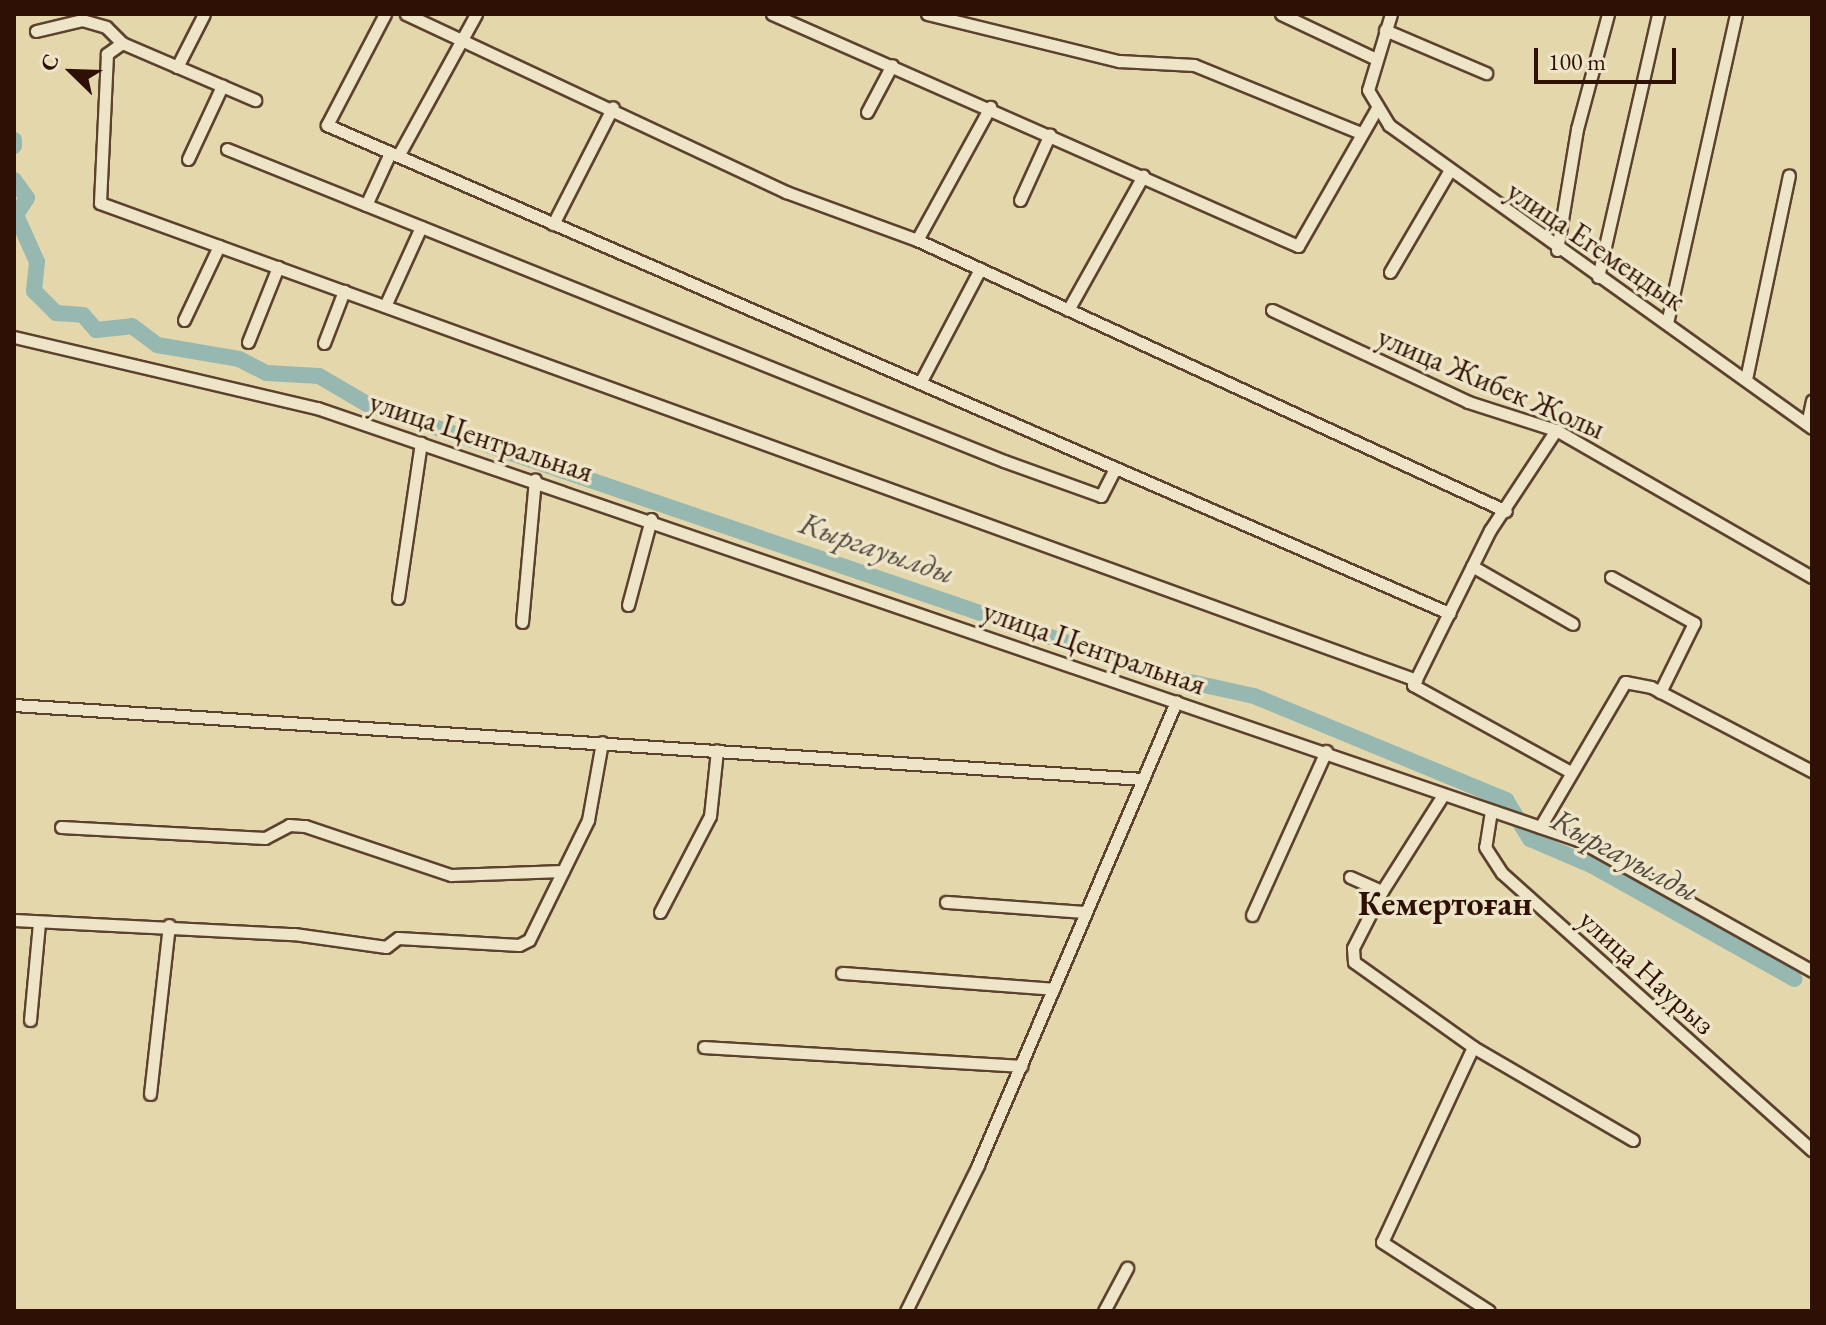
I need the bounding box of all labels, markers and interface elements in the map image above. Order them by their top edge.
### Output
north arrow [32,32,112,112]
scale bar [1538,32,1680,82]
text: 100 m [1548,46,1606,77]
text: С [33,50,66,75]
street label: улица Егемендык [1500,173,1692,319]
street label: улица Жибек Жолы [1372,319,1610,447]
street label: улица Центральная [365,384,597,490]
water label: Кыргауылды [795,504,959,592]
street label: улица Центральная [978,593,1210,703]
water label: Кыргауылды [1545,800,1705,910]
district label: Кемертоған [1358,884,1532,924]
street label: улица Наурыз [1572,902,1722,1042]

